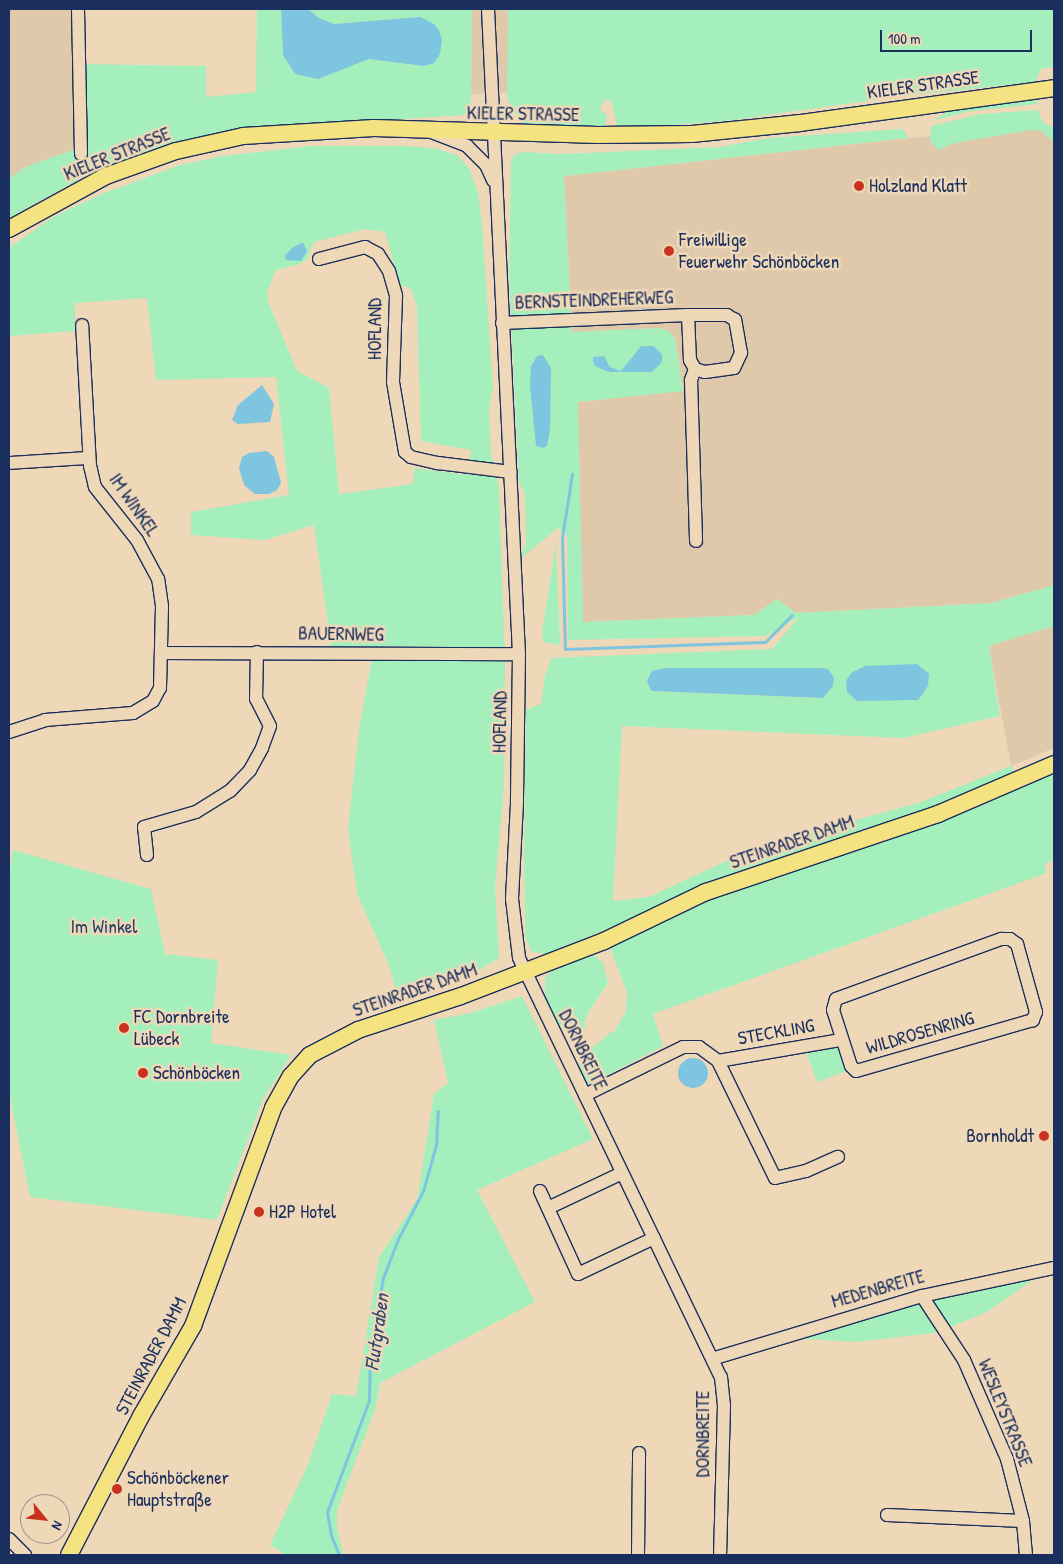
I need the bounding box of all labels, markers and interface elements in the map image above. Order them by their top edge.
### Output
scale bar [883,20,1036,52]
text: 100 m [888,28,921,49]
street label: KIELER STRASSE [866,66,980,104]
street label: KIELER STRASSE [467,102,579,126]
street label: KIELER STRASSE [61,122,173,186]
place label: Holzland Klatt [869,175,967,197]
marker: Holzland Klatt [853,180,865,192]
place label: Freiwillige Feuerwehr Schönböcken [679,229,839,273]
marker: Freiwillige Feuerwehr Schönböcken [663,245,675,257]
street label: BERNSTEINDREHERWEG [514,286,674,314]
street label: HOFLAND [364,298,386,360]
street label: IM WINKEL [104,469,164,541]
street label: BAUERNWEG [298,622,384,646]
street label: HOFLAND [488,691,512,753]
street label: STEINRADER DAMM [727,810,857,874]
park label: Im Winkel [71,916,137,938]
street label: STEINRADER DAMM [350,958,480,1022]
place label: FC Dornbreite Lübeck [134,1006,230,1050]
street label: DORNBREITE [554,1006,612,1094]
street label: WILDROSENRING [864,1007,976,1059]
street label: STECKLING [736,1014,816,1050]
marker: FC Dornbreite Lübeck [118,1022,130,1034]
place label: Schönböcken [153,1062,240,1084]
marker: Schönböcken [137,1067,149,1079]
place label: Bornholdt [966,1125,1034,1147]
marker: Bornholdt [1038,1130,1050,1142]
place label: H2P Hotel [269,1201,336,1223]
marker: H2P Hotel [253,1206,265,1218]
street label: MEDENBREITE [829,1265,927,1313]
water label: Flutgraben [359,1292,393,1372]
street label: STEINRADER DAMM [110,1293,192,1419]
street label: WESLEYSTRASSE [973,1356,1037,1470]
street label: DORNBREITE [692,1391,714,1477]
place label: Schönböckener Hauptstraße [127,1467,229,1511]
marker: Schönböckener Hauptstraße [111,1483,123,1495]
north arrow [20,1494,70,1544]
text: N [48,1518,68,1534]

